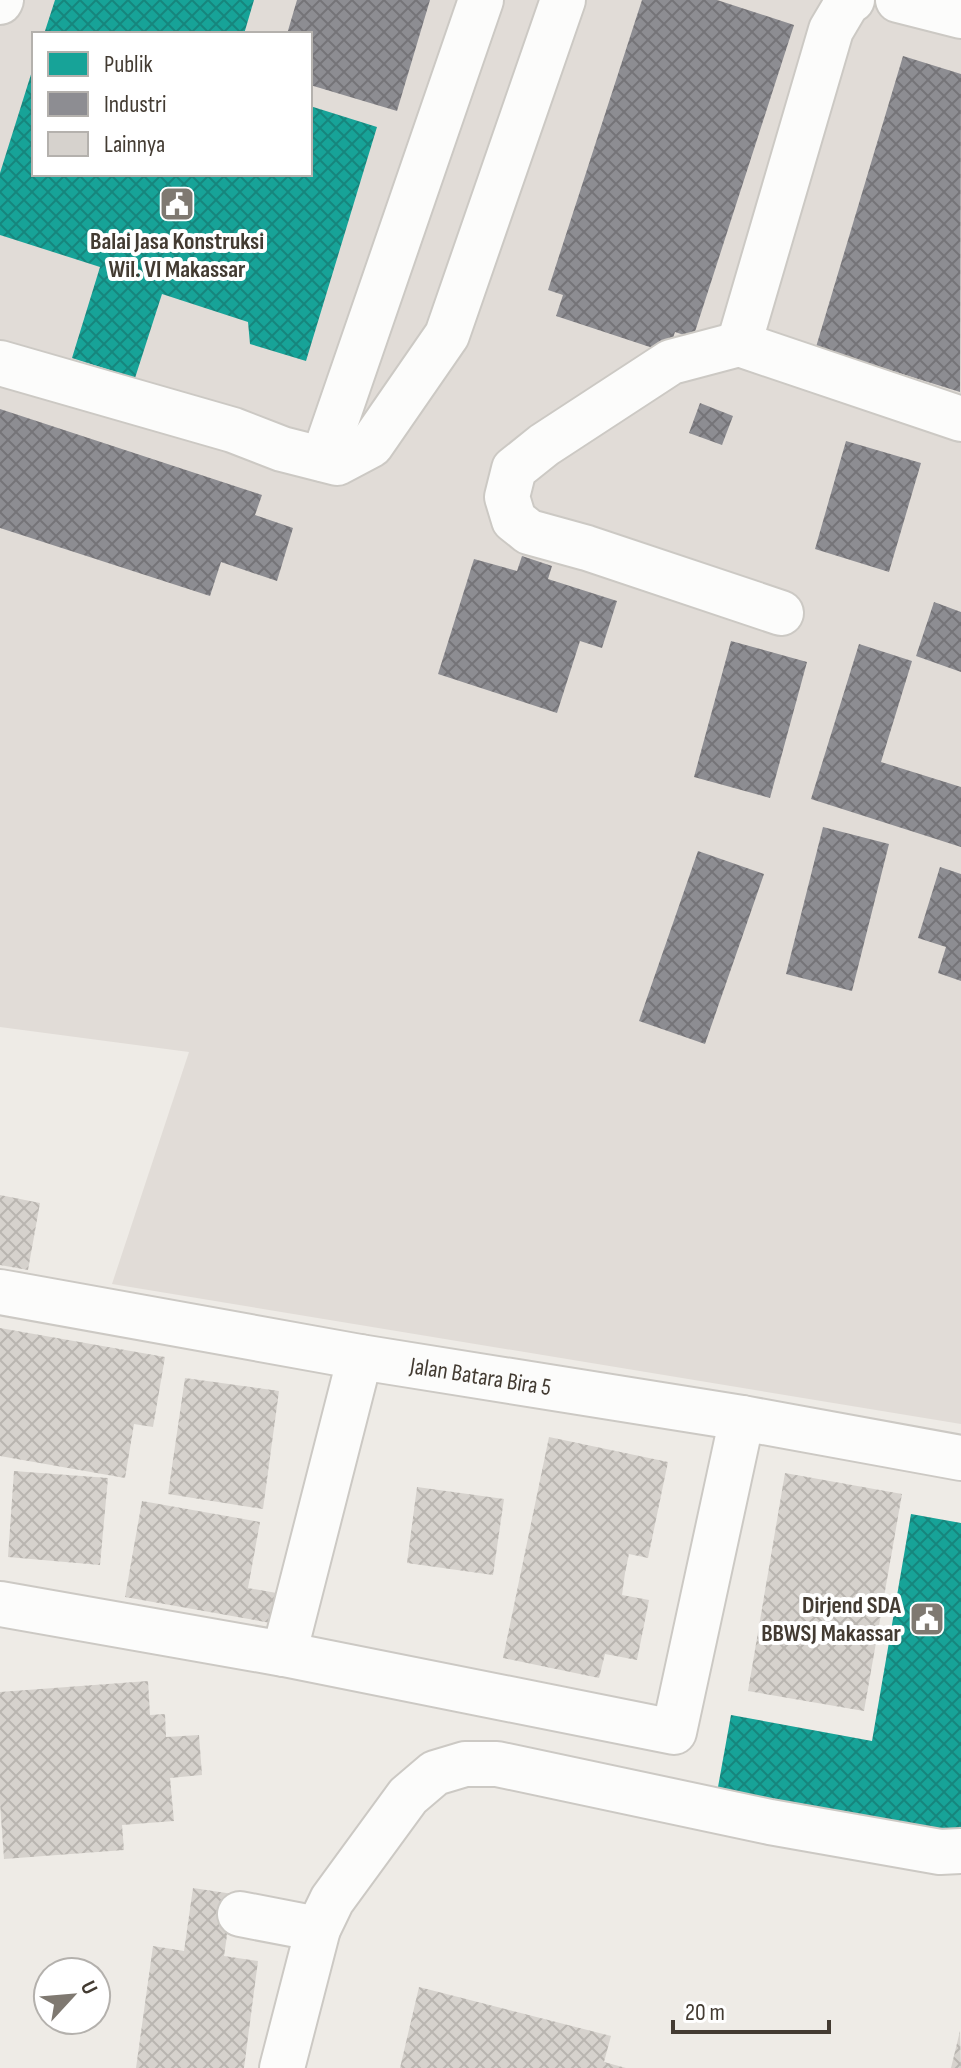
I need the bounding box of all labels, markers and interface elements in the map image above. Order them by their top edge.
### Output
legend [32,32,312,176]
text: Publik [104,50,153,79]
text: Industri [104,90,166,119]
text: Lainnya [104,130,165,159]
public building icon: Balai Jasa Konstruksi Wil. VI Makassar [158,185,196,223]
place label: Balai Jasa Konstruksi Wil. VI Makassar [90,227,264,284]
street label: Jalan Batara Bira 5 [407,1351,553,1402]
place label: Dirjend SDA BBWSJ Makassar [761,1591,902,1648]
public building icon: Dirjend SDA BBWSJ Makassar [908,1600,946,1638]
north arrow [32,1956,112,2036]
text: U [74,1977,103,1999]
scale bar [673,1984,829,2034]
text: 20 m [685,1998,725,2027]

